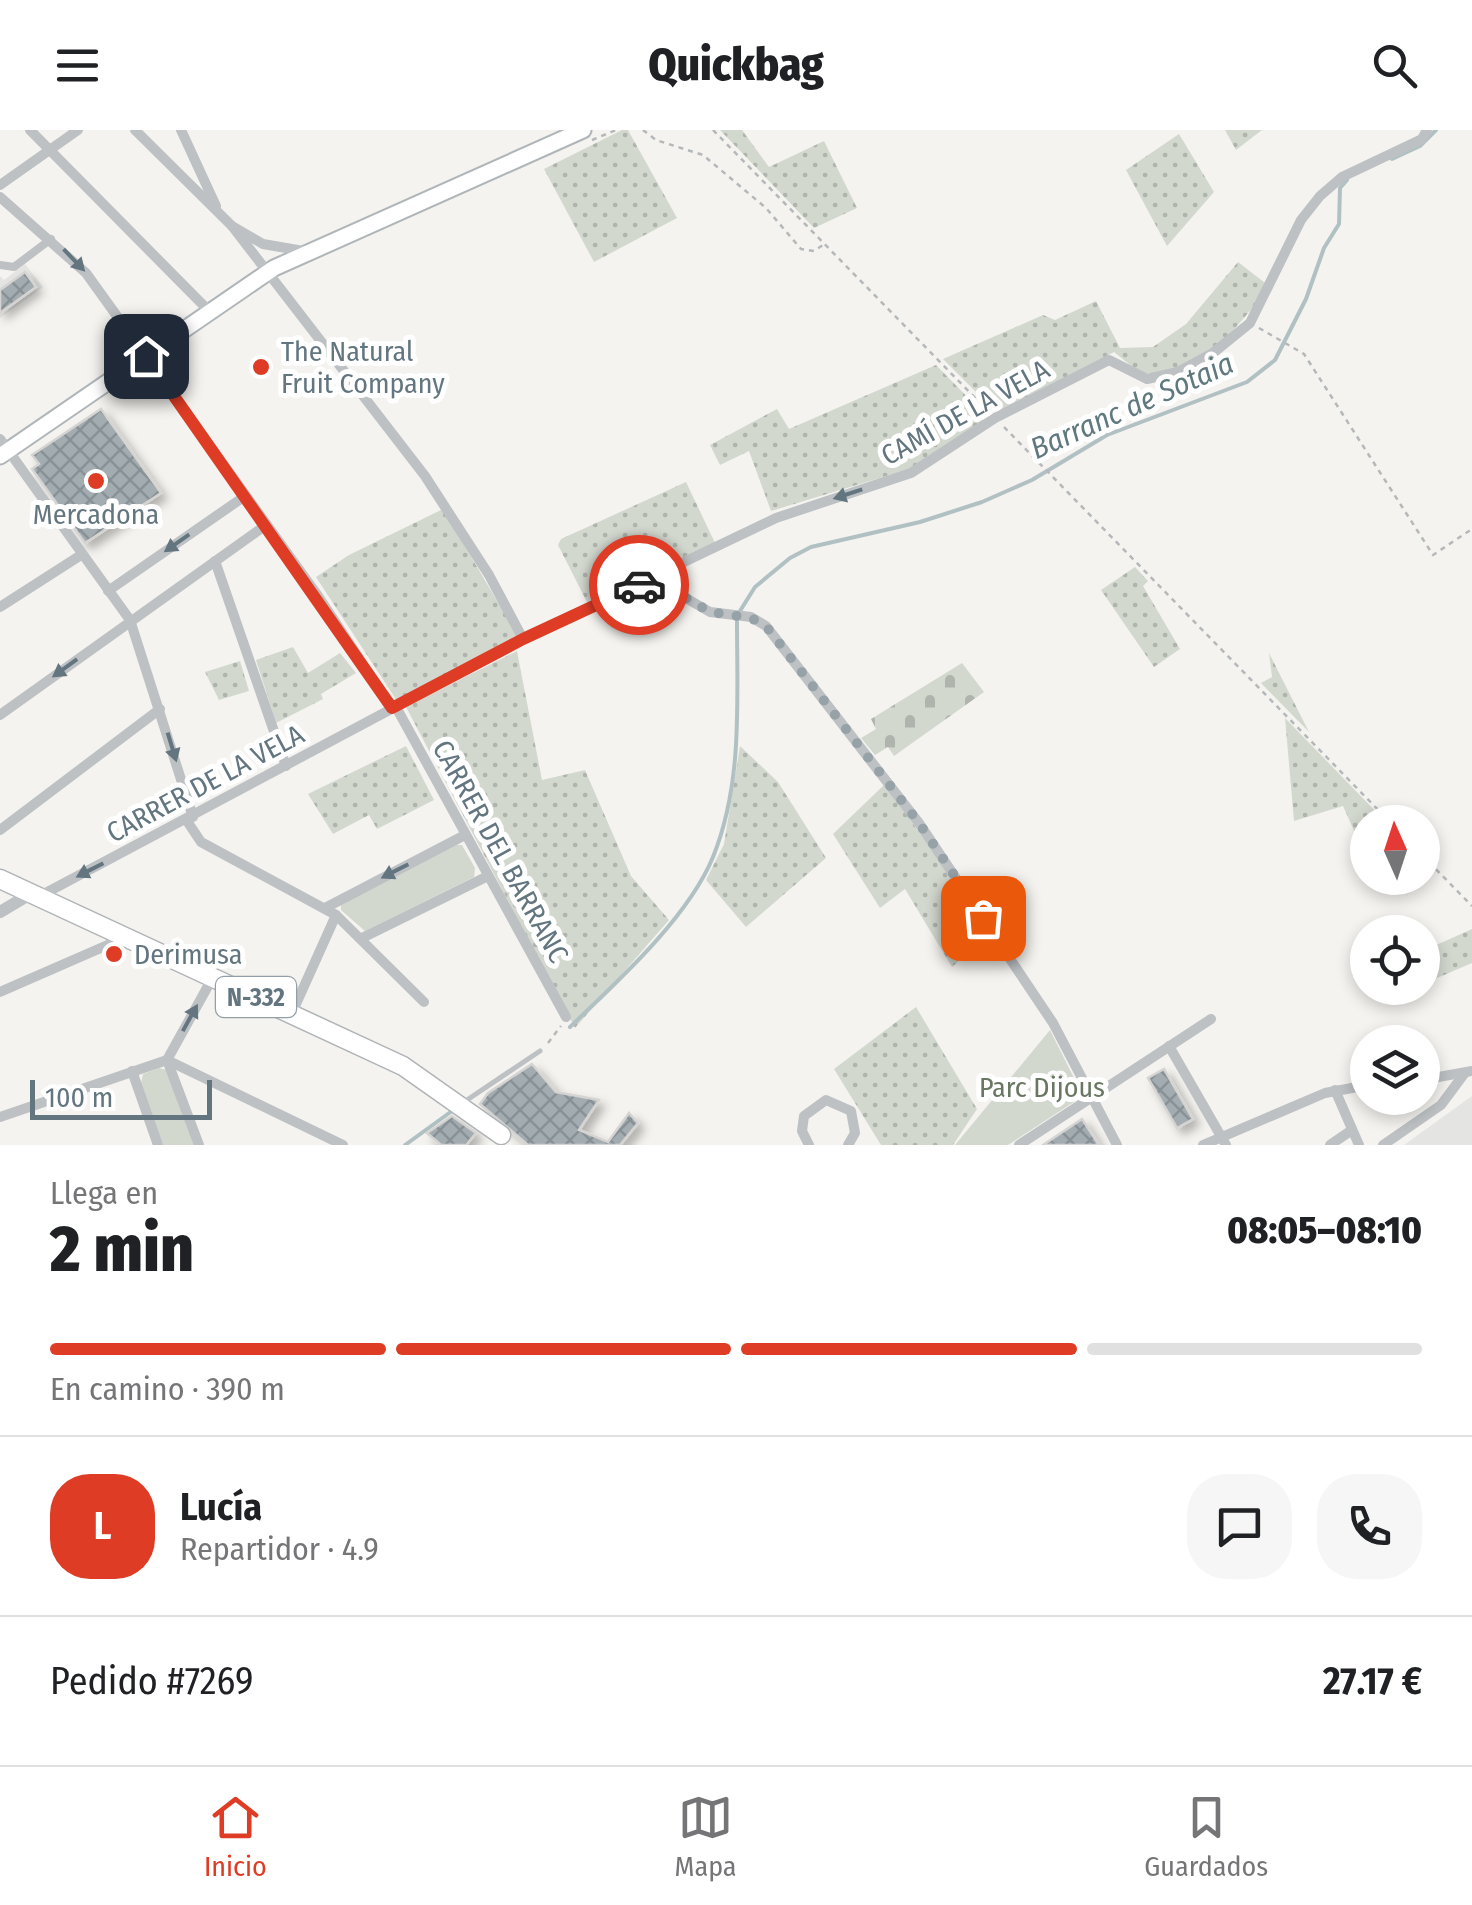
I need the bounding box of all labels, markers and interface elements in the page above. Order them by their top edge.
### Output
icon: menu [50,38,105,93]
text: Quickbag [648,38,824,92]
icon: search [1367,38,1422,93]
one-way arrow [62,248,85,272]
pin [104,314,189,399]
icon: home [119,329,174,384]
place label: The Natural Fruit Company [281,335,445,400]
water label: Barranc de Sotaia [1025,345,1239,467]
street label: CAMÍ DE LA VELA [875,353,1055,472]
marker: The Natural Fruit Company [250,356,272,378]
marker: Mercadona [85,470,107,492]
one-way arrow [832,488,862,503]
place label: Mercadona [33,498,159,531]
one-way arrow [163,533,190,553]
courier [589,535,689,635]
icon: car [612,558,667,613]
one-way arrow [52,658,78,677]
street label: CARRER DE LA VELA [101,717,310,849]
one-way arrow [165,733,180,763]
street label: CARRER DEL BARRANC [426,734,575,968]
north arrow [1350,805,1440,895]
map controls [1350,805,1440,1115]
one-way arrow [75,861,104,878]
one-way arrow [380,862,409,879]
pin [941,876,1026,961]
icon: bag [956,891,1011,946]
button: locate [1350,915,1440,1005]
place label: Derimusa [134,938,243,971]
marker: Derimusa [103,943,125,965]
road number: N-332 [216,977,296,1017]
one-way arrow [181,1004,198,1033]
button: layers [1350,1025,1440,1115]
park label: Parc Dijous [979,1071,1105,1104]
scale bar [30,1075,212,1120]
text: 100 m [45,1081,113,1114]
text: Llega en [50,1174,158,1212]
text: 08:05–08:10 [1227,1207,1422,1253]
text: 2 min [50,1210,194,1288]
text: En camino · 390 m [50,1370,285,1408]
button: chat [1187,1474,1292,1579]
button: phone [1317,1474,1422,1579]
text: Lucía [180,1484,262,1530]
text: L [94,1503,111,1549]
text: Repartidor · 4.9 [180,1530,379,1568]
text: Pedido #7269 [50,1658,253,1704]
text: 27.17 € [1323,1658,1422,1704]
tab: Inicio [204,1790,267,1883]
tab: Mapa [675,1790,737,1883]
tab: Guardados [1144,1790,1268,1883]

